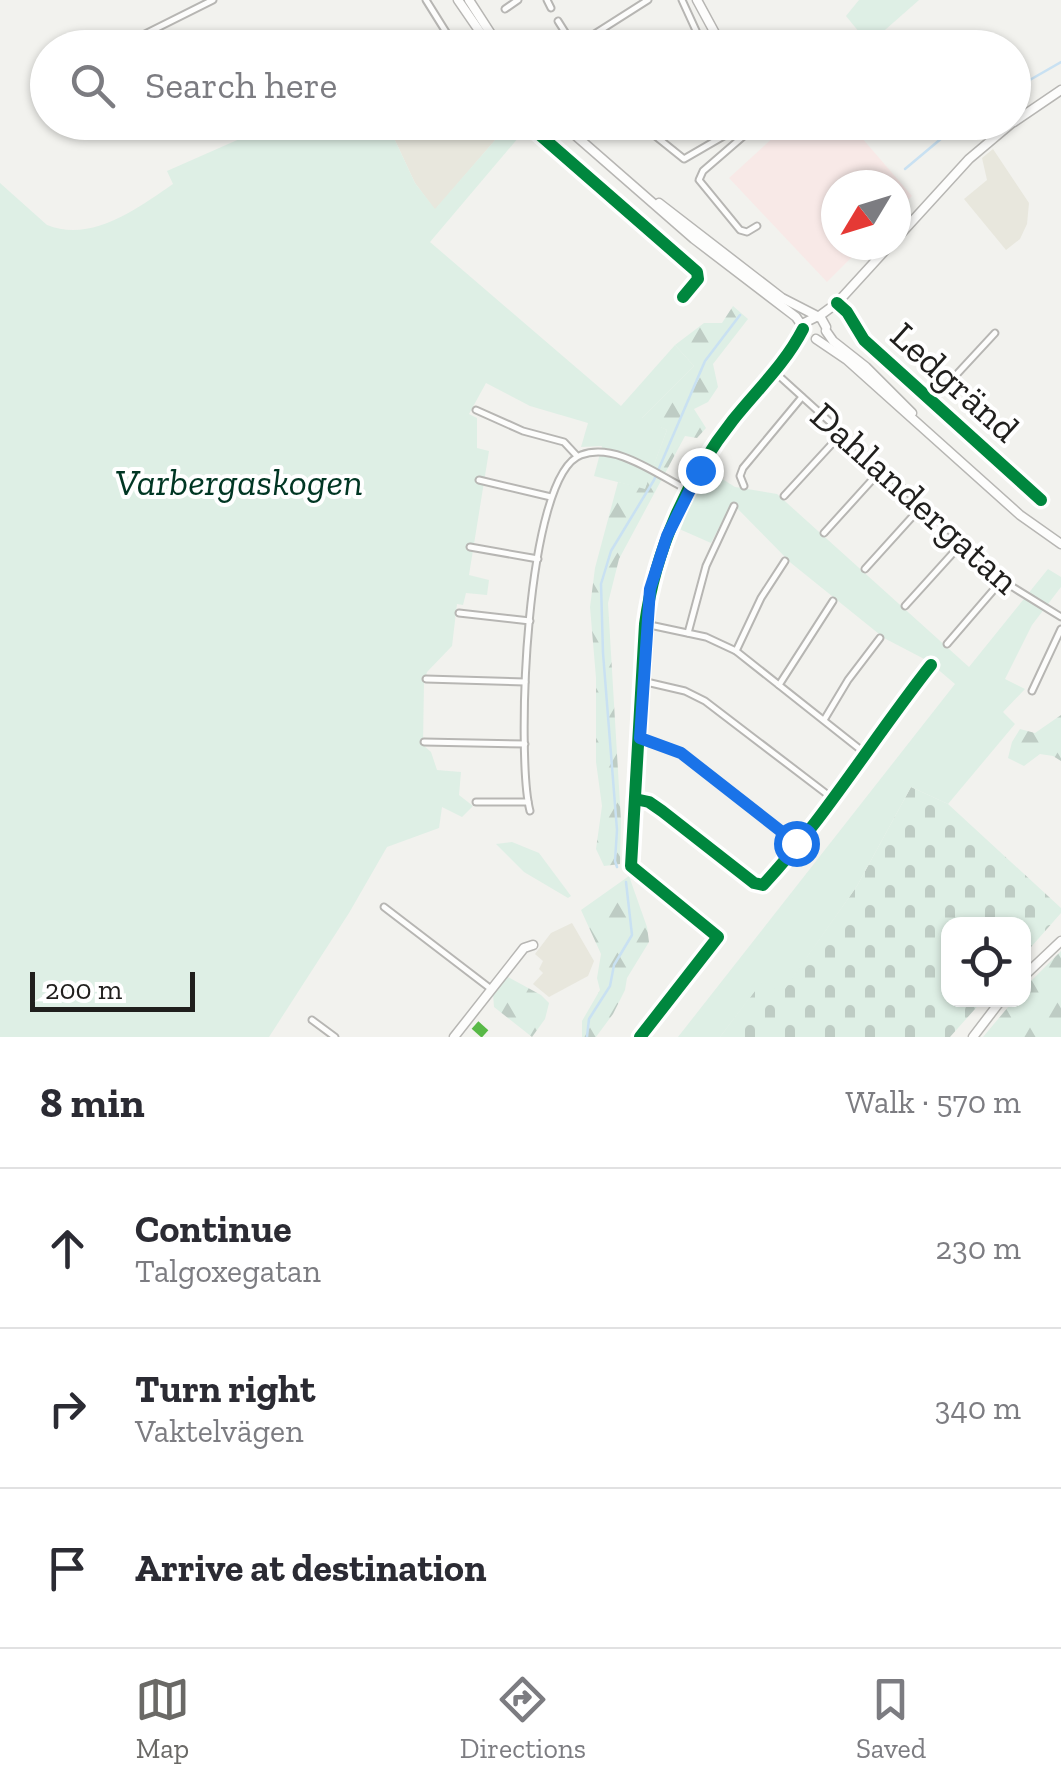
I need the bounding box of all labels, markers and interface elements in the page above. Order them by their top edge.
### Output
search box [30,30,1031,140]
icon: search [65,58,120,113]
text: Search here [145,62,337,108]
north arrow [821,170,911,260]
street label: Ledgränd [881,312,1029,452]
street label: Dahlandergatan [801,392,1029,604]
route end [678,448,724,494]
park label: Varbergaskogen [115,459,363,505]
route start [774,821,820,867]
map controls [941,917,1031,1007]
button: locate [941,917,1031,1007]
scale bar [30,967,195,1011]
text: 200 m [45,973,122,1006]
text: 8 min [40,1077,145,1128]
text: Walk · 570 m [846,1083,1021,1121]
text: Continue [135,1206,292,1252]
icon: ahead [40,1221,95,1276]
text: 230 m [936,1229,1021,1267]
text: Talgoxegatan [135,1252,321,1290]
text: Turn right [135,1366,315,1412]
icon: right [40,1381,95,1436]
text: 340 m [935,1389,1021,1427]
text: Vaktelvägen [135,1412,303,1450]
icon: arrive [40,1541,95,1596]
text: Arrive at destination [135,1545,486,1591]
tab: Map [135,1672,190,1765]
tab: Directions [460,1672,586,1765]
tab: Saved [856,1672,926,1765]

